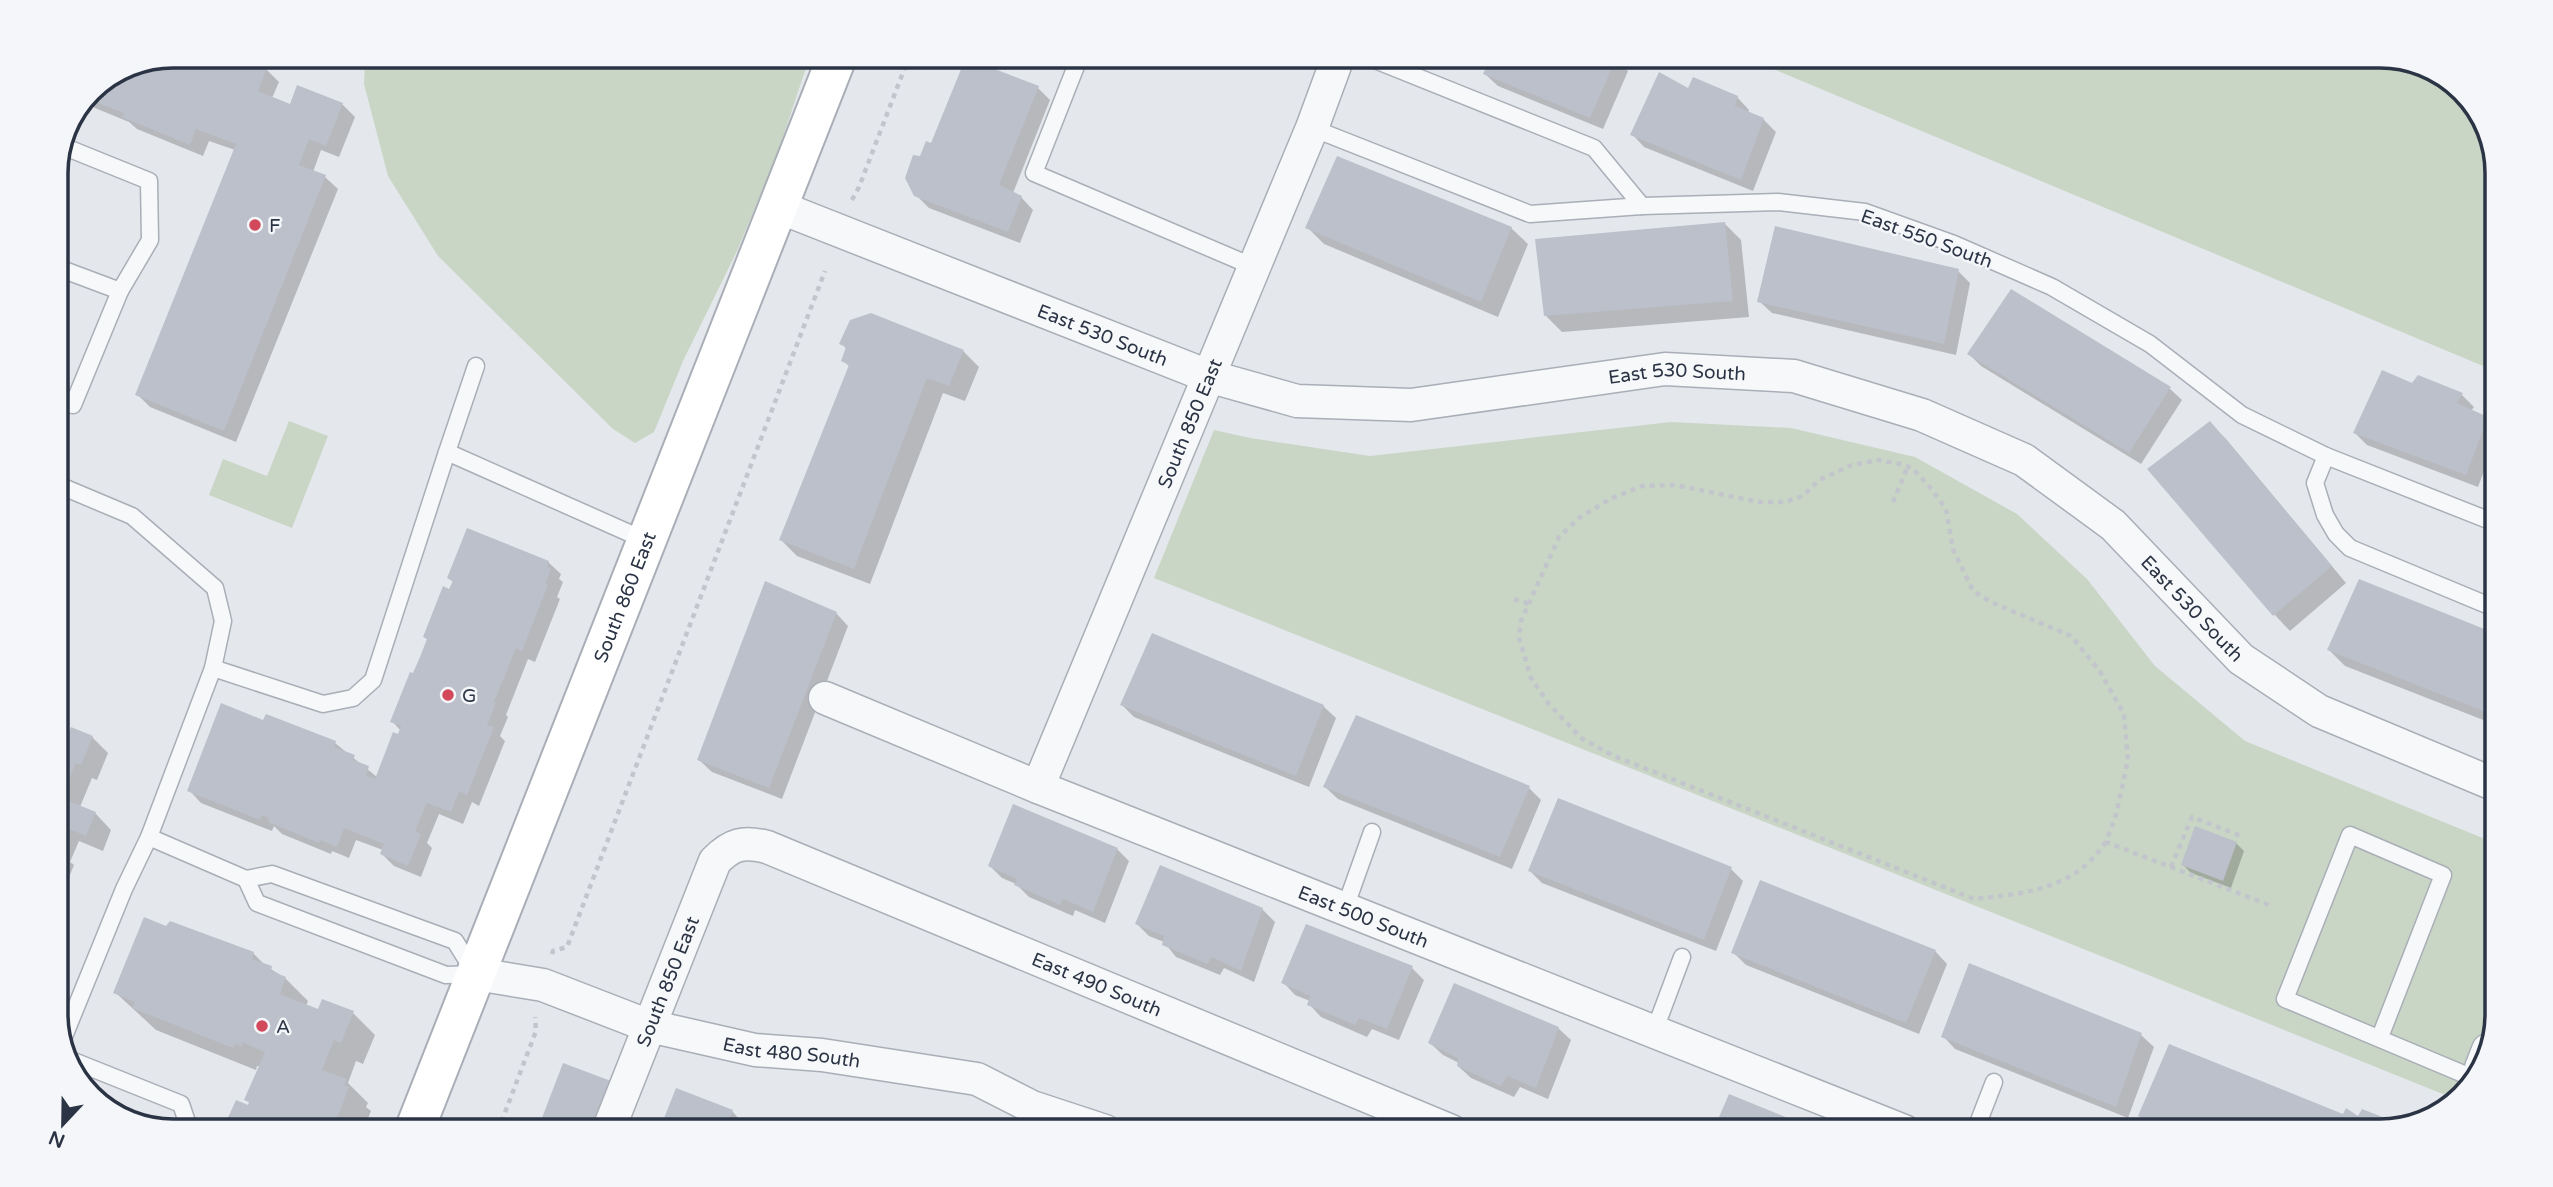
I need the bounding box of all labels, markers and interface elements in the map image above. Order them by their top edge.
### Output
street label: East 550 South [1858,205,1995,273]
place label: F [269,215,281,237]
marker: F [247,217,263,233]
street label: East 530 South [1034,300,1171,371]
street label: South 850 East [1153,355,1227,492]
street label: East 530 South [1607,359,1746,389]
street label: South 860 East [590,529,661,666]
street label: East 530 South [2136,551,2248,667]
place label: G [462,685,476,707]
marker: G [440,687,456,703]
street label: East 500 South [1295,881,1431,953]
street label: South 850 East [633,913,704,1050]
street label: East 490 South [1028,948,1165,1022]
place label: A [276,1016,290,1038]
marker: A [254,1018,270,1034]
street label: East 480 South [721,1033,862,1073]
north arrow [28,1089,98,1159]
text: N [46,1126,68,1152]

